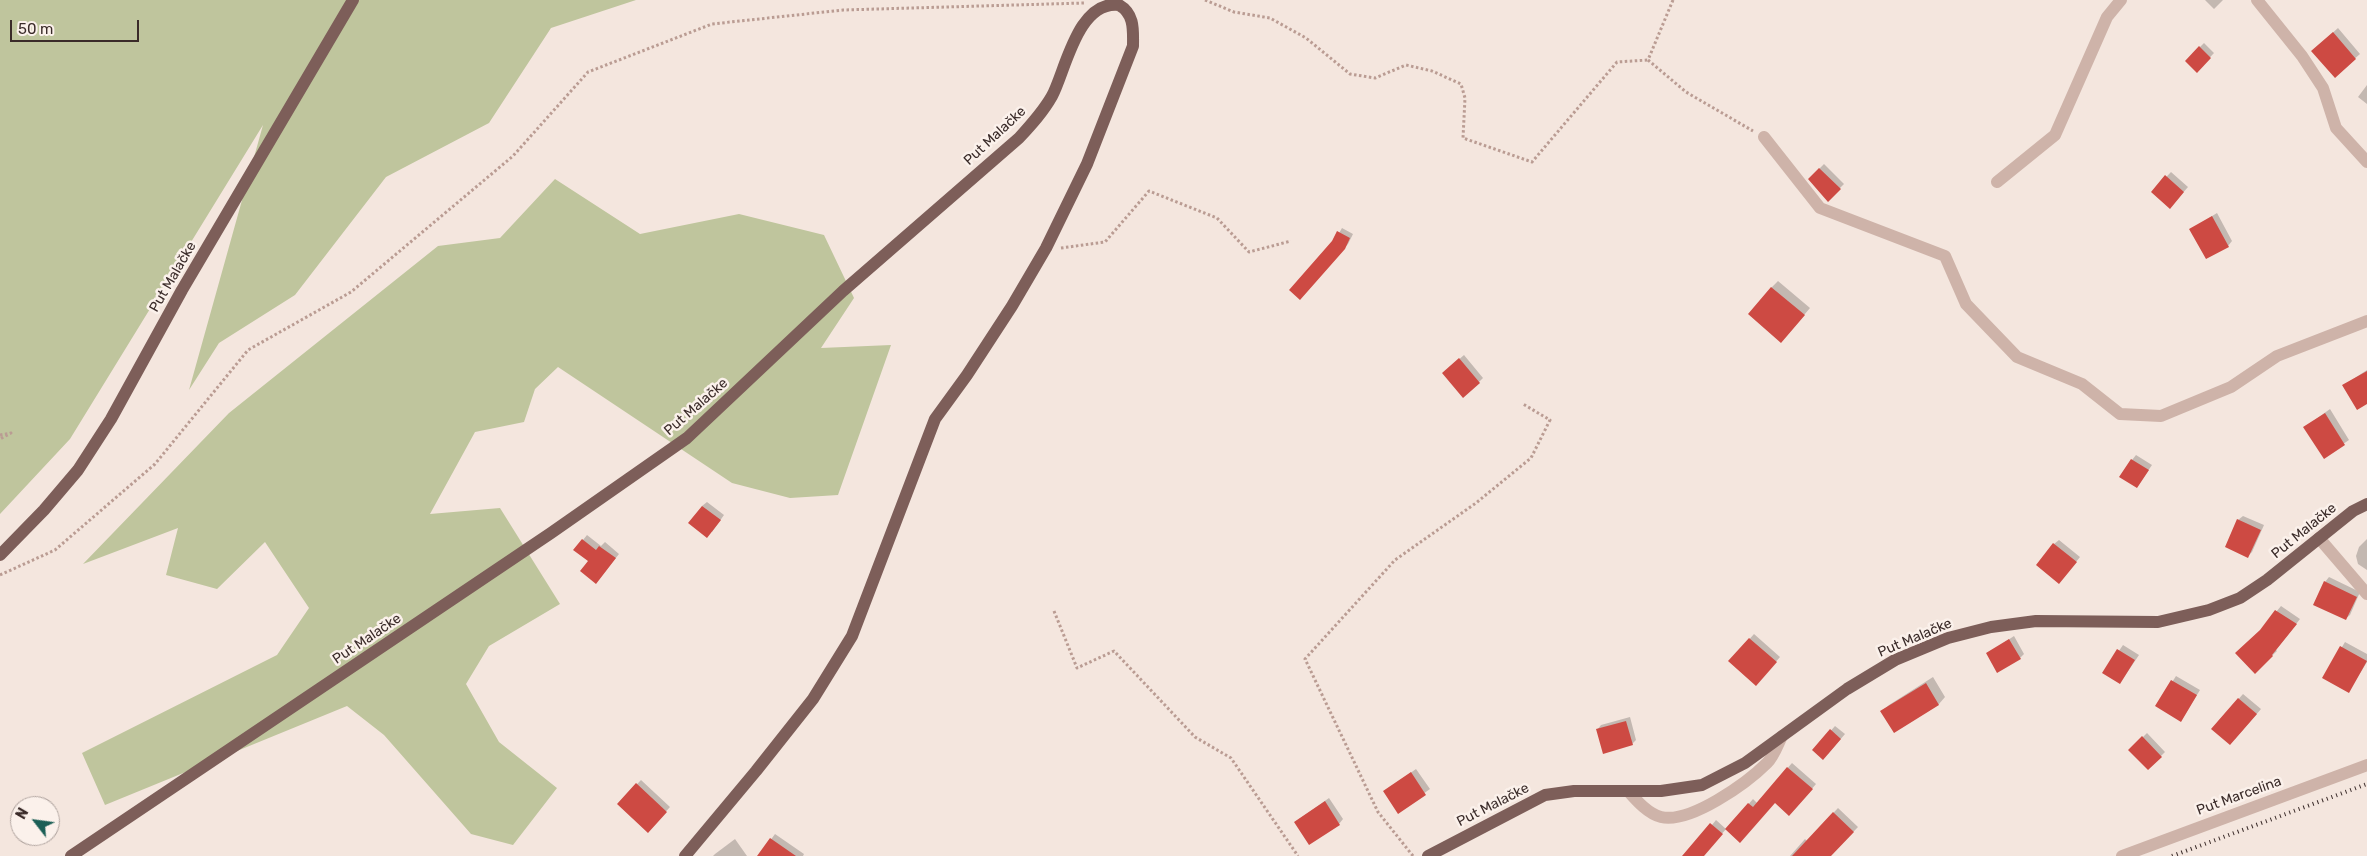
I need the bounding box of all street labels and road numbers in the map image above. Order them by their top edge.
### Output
street label: Put Malačke [960,103,1030,169]
street label: Put Malačke [146,239,200,315]
street label: Put Malačke [661,375,731,439]
street label: Put Malačke [2268,500,2340,562]
street label: Put Malačke [330,610,404,668]
street label: Put Malačke [1875,615,1955,661]
street label: Put Marcelina [2194,773,2284,819]
street label: Put Malačke [1454,780,1532,830]

